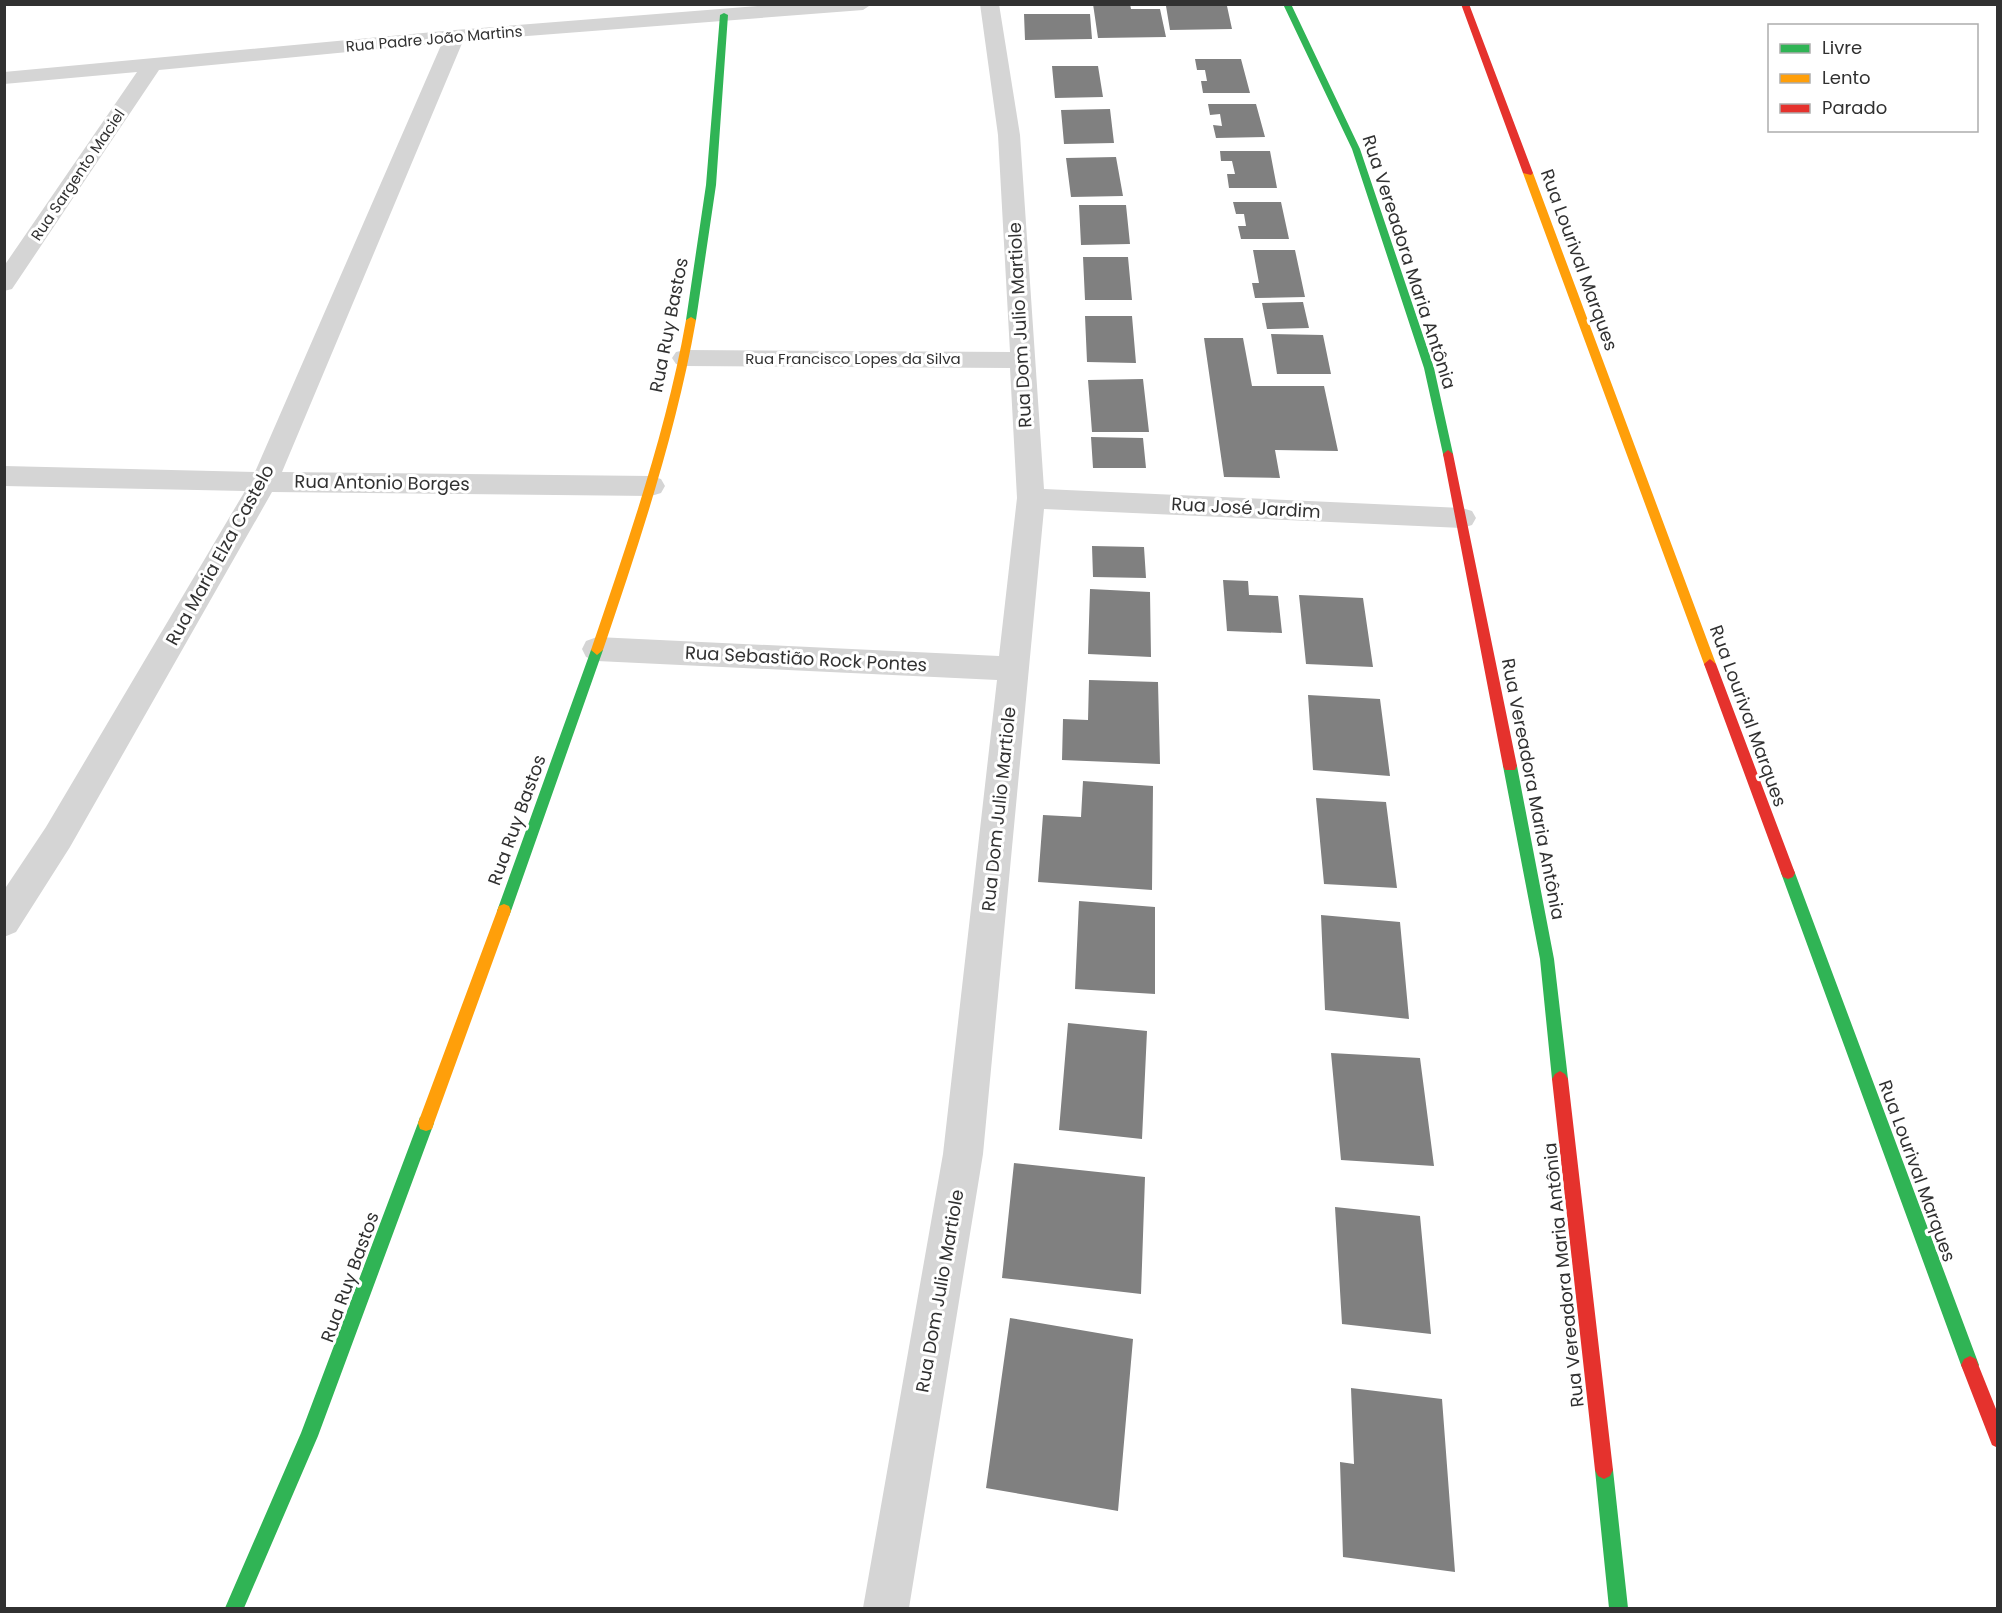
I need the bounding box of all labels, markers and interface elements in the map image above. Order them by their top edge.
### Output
street label: Rua Padre João Martins [345,20,523,57]
legend [1768,24,1978,132]
text: Livre [1822,35,1862,60]
text: Lento [1822,65,1871,90]
text: Parado [1822,95,1887,120]
street label: Rua Sargento Maciel [26,105,129,245]
street label: Rua Vereadora Maria Antônia [1357,132,1462,392]
street label: Rua Lourival Marques [1535,166,1624,354]
street label: Rua Dom Julio Martiole [1002,222,1037,428]
street label: Rua Ruy Bastos [643,255,694,394]
street label: Rua Francisco Lopes da Silva [745,348,961,369]
street label: Rua Maria Elza Castelo [159,460,280,650]
street label: Rua Antonio Borges [294,468,470,497]
street label: Rua José Jardim [1171,491,1321,524]
street label: Rua Lourival Marques [1704,622,1793,810]
street label: Rua Sebastião Rock Pontes [684,640,928,677]
street label: Rua Vereadora Maria Antônia [1496,656,1571,922]
street label: Rua Dom Julio Martiole [975,705,1022,913]
street label: Rua Ruy Bastos [481,751,552,888]
street label: Rua Lourival Marques [1873,1077,1962,1265]
street label: Rua Vereadora Maria Antônia [1537,1142,1590,1409]
street label: Rua Dom Julio Martiole [909,1187,970,1394]
street label: Rua Ruy Bastos [314,1208,385,1345]

